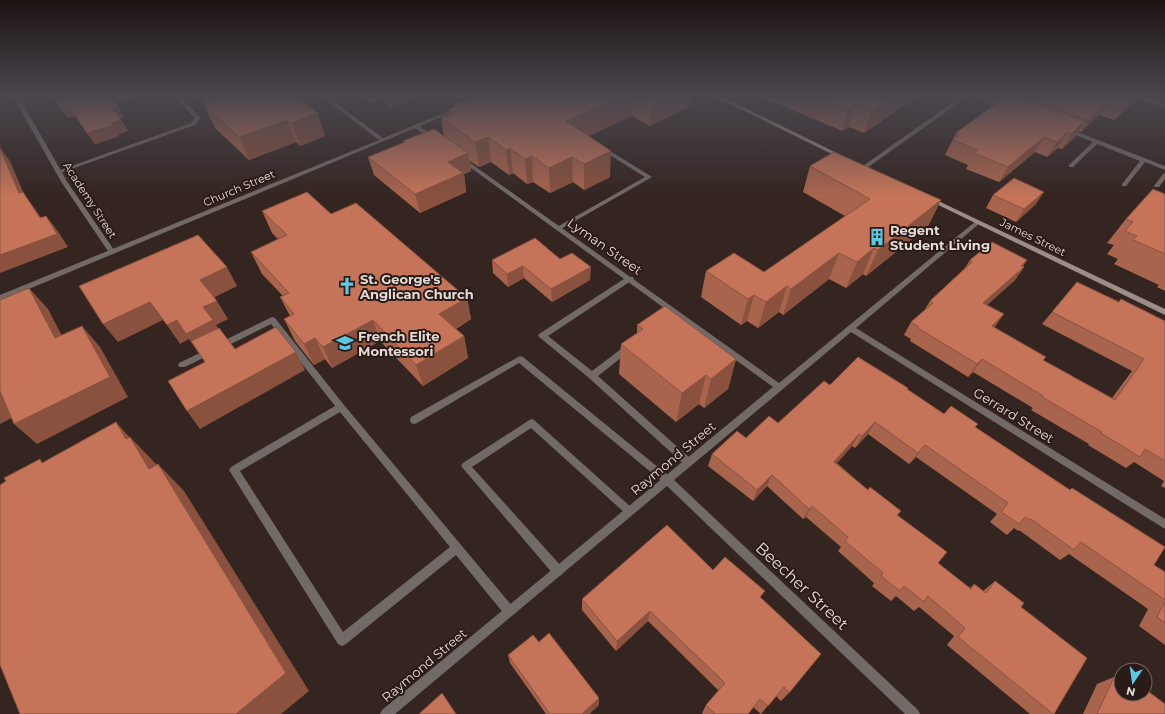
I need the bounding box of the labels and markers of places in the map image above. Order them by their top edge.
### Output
place label: Regent Student Living [890,222,990,253]
building icon: Regent Student Living [867,227,887,247]
place label: St. George's Anglican Church [359,271,474,302]
church icon: St. George's Anglican Church [337,276,357,296]
place label: French Elite Montessori [358,328,439,359]
school or university icon: French Elite Montessori [335,333,355,353]

